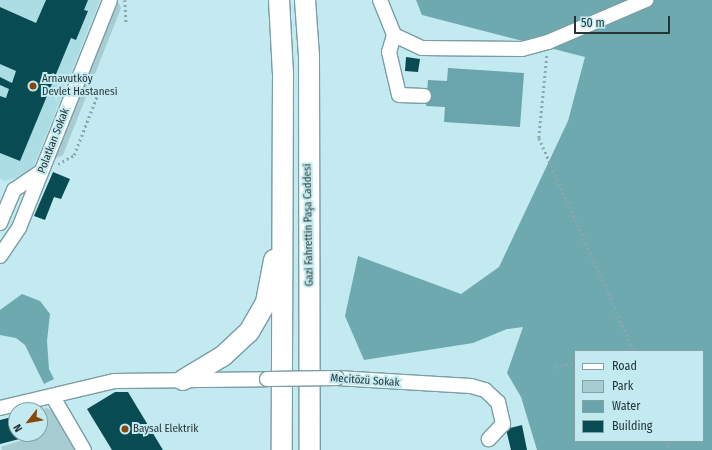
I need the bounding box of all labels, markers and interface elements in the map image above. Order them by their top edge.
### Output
scale bar [576,8,672,34]
text: 50 m [581,16,605,30]
place label: Arnavutköy Devlet Hastanesi [42,73,117,99]
marker: Arnavutköy Devlet Hastanesi [27,80,39,92]
street label: Polatkan Sokak [36,107,72,175]
street label: Gazi Fahrettin Paşa Caddesi [301,164,317,286]
legend [574,350,704,442]
text: Road [612,359,637,373]
street label: Mecitözü Sokak [330,372,400,390]
text: Park [612,379,633,393]
text: Water [612,399,640,413]
north arrow [8,402,48,442]
text: Building [612,419,652,433]
text: N [11,422,25,434]
place label: Baysal Elektrik [133,422,198,436]
marker: Baysal Elektrik [120,424,130,434]

